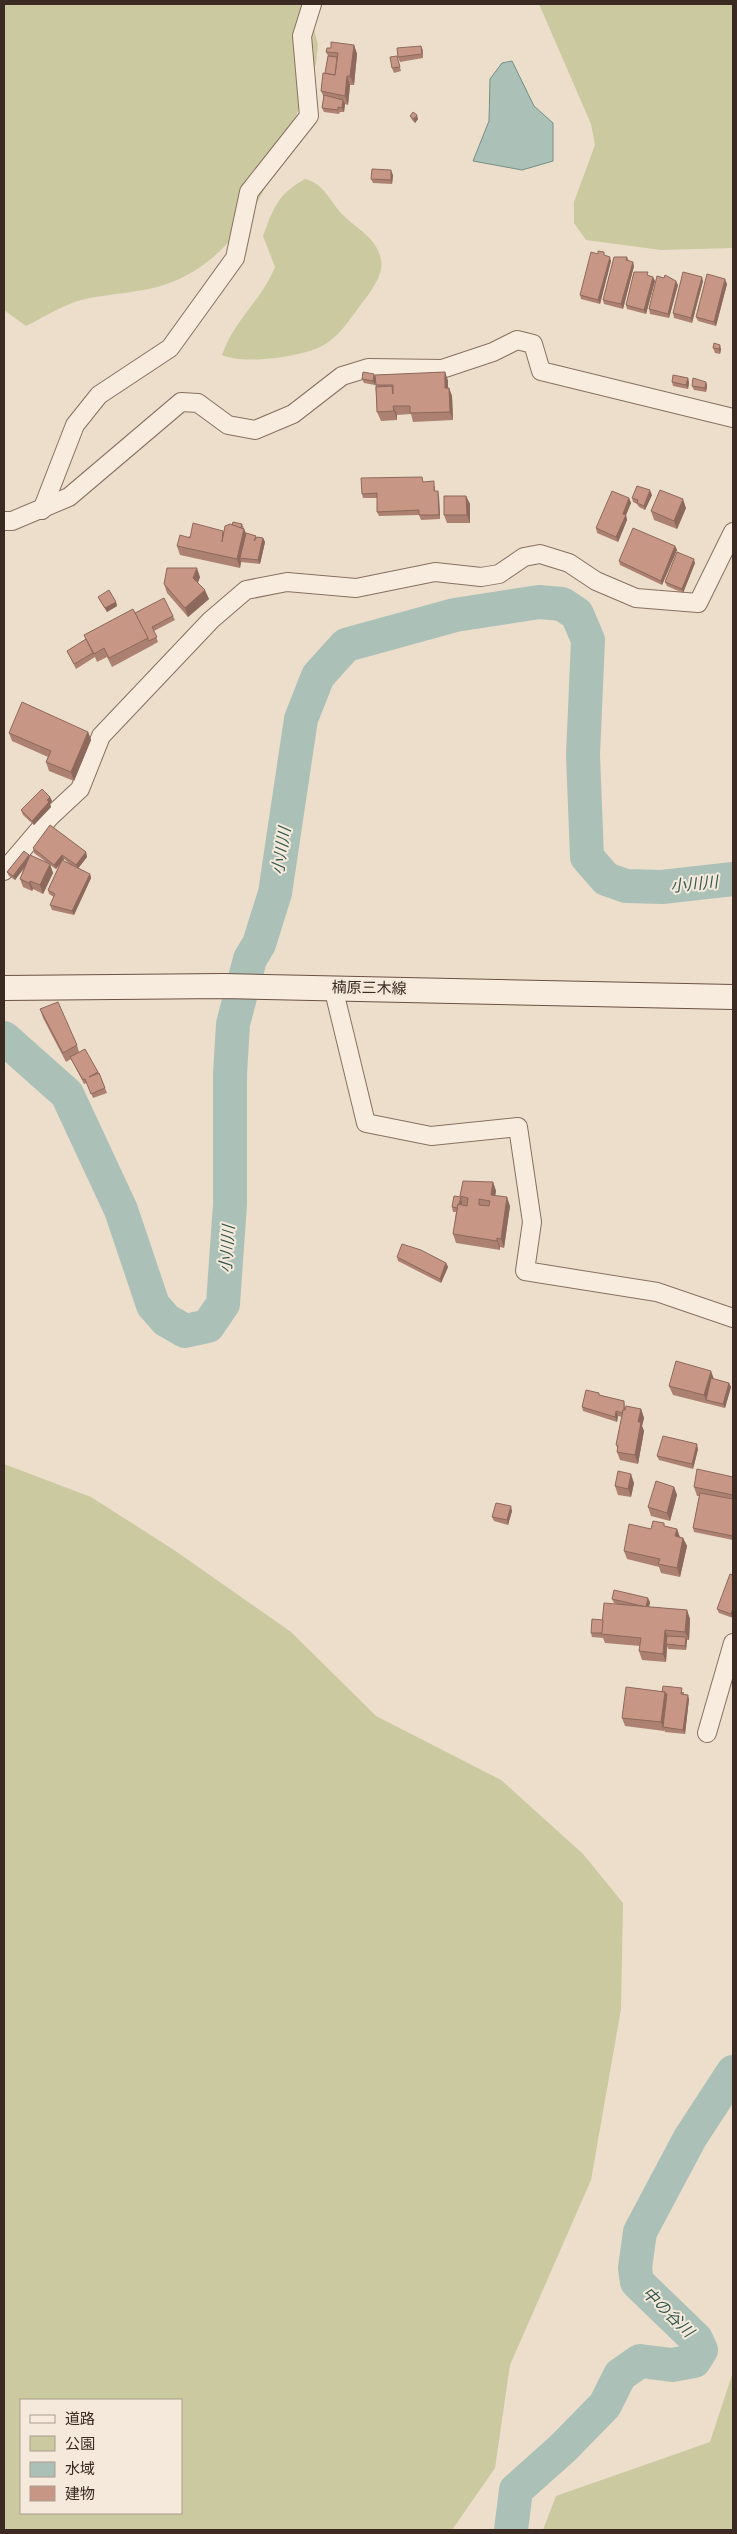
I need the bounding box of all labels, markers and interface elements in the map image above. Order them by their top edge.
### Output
water label: 小川川 [269,824,293,876]
water label: 小川川 [669,873,721,895]
street label: 楠原三木線 [331,979,407,997]
water label: 小川川 [217,1222,237,1274]
water label: 中の谷川 [639,2284,698,2342]
legend [20,2399,182,2514]
text: 道路 [65,2411,95,2427]
text: 公園 [65,2436,95,2452]
text: 水域 [65,2461,95,2477]
text: 建物 [65,2486,95,2502]

